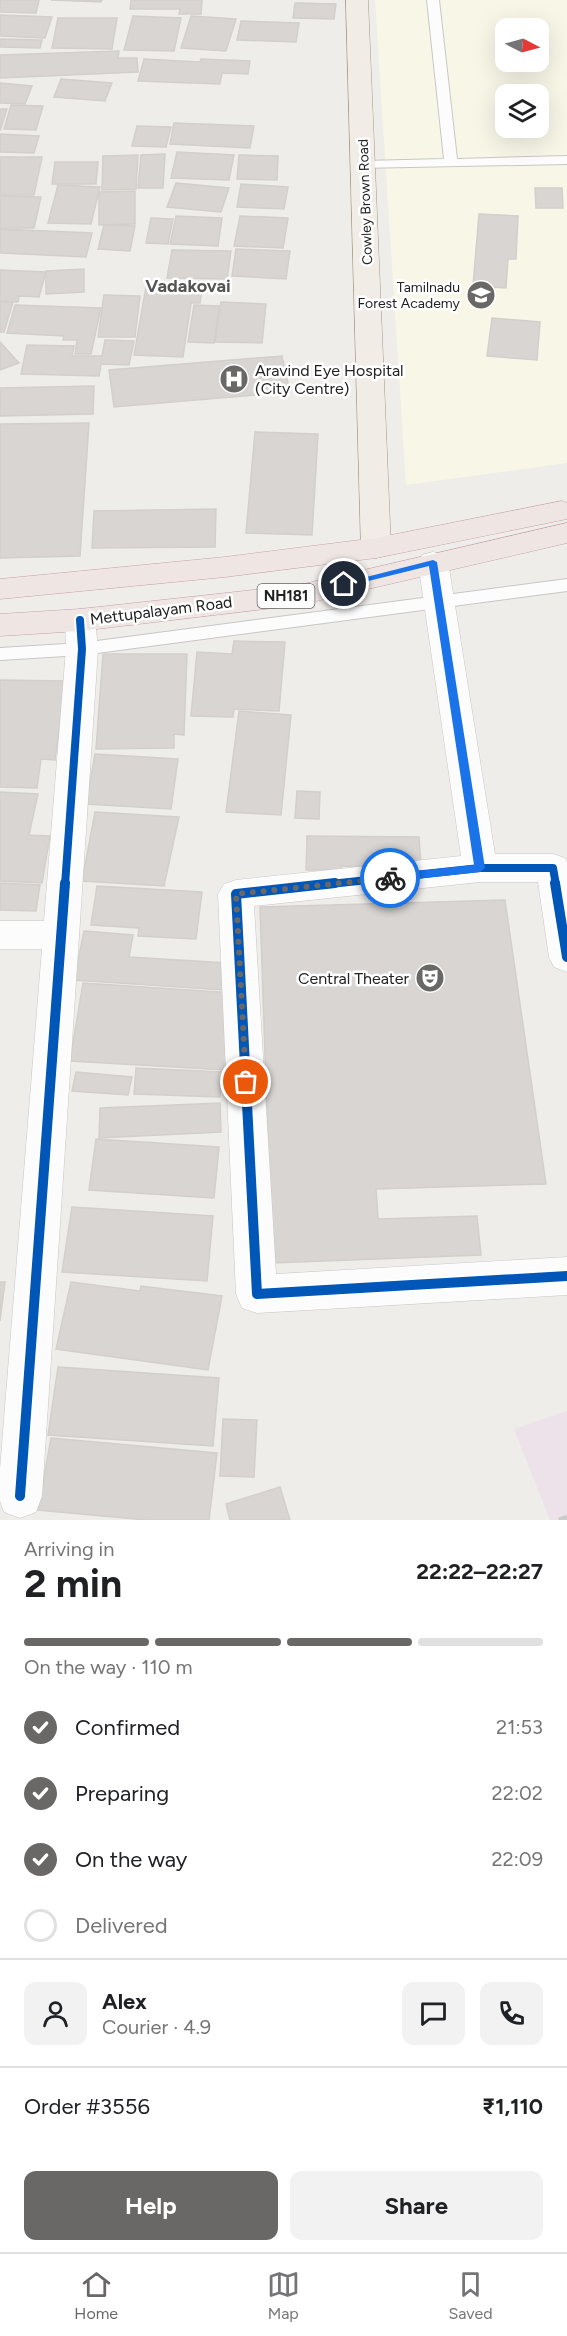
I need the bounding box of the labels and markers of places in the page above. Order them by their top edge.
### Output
place label: Tamilnadu Forest Academy [358,279,461,312]
school or university icon: Tamilnadu Forest Academy [465,279,497,311]
place label: Aravind Eye Hospital (City Centre) [255,361,404,398]
hospital icon: Aravind Eye Hospital (City Centre) [218,363,250,395]
pin [318,558,369,609]
theatre icon: Central Theater [414,962,446,994]
place label: Central Theater [298,969,410,988]
pin [220,1056,271,1107]

